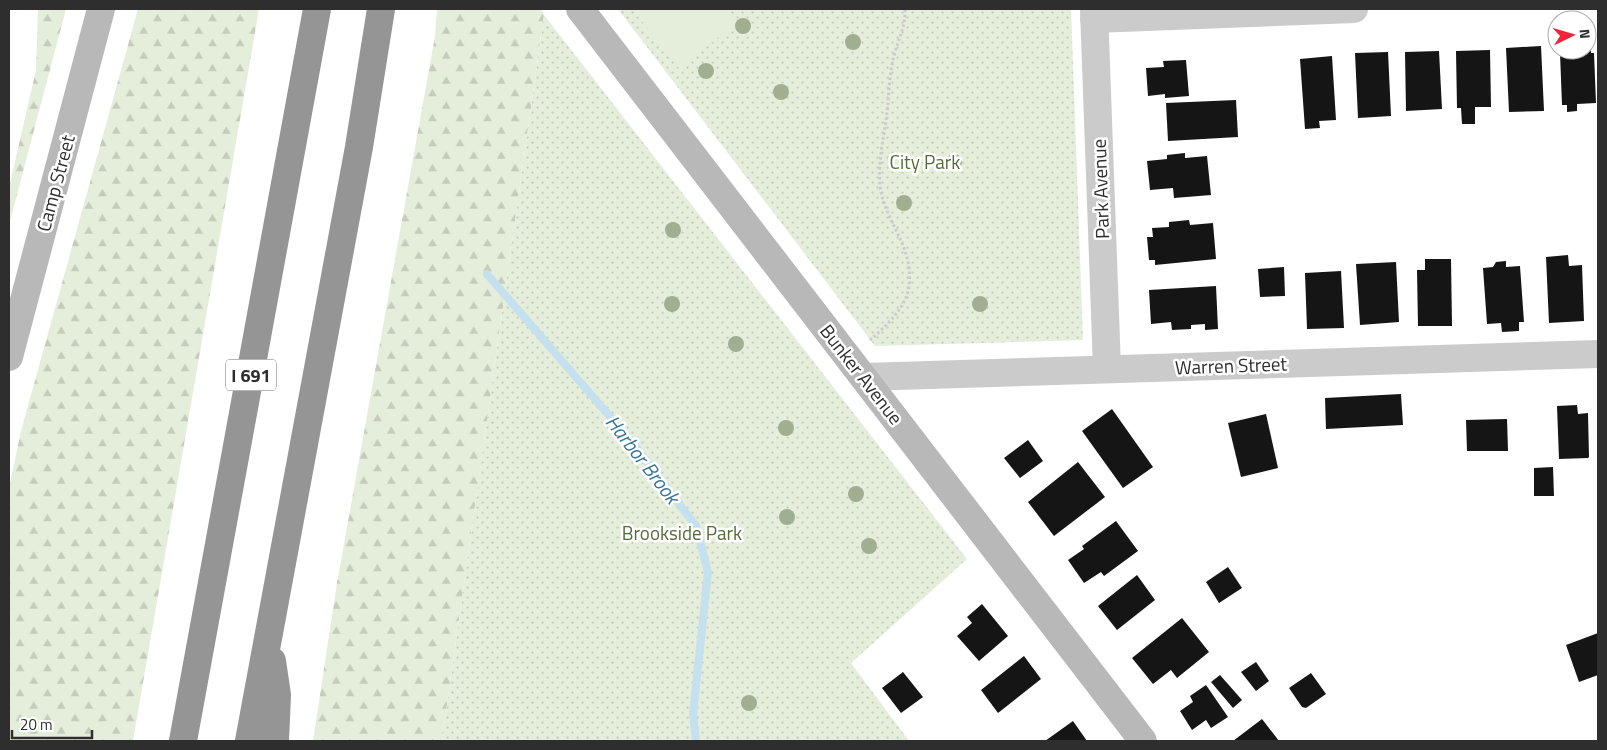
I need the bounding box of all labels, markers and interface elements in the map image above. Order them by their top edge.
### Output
north arrow [1547,10,1597,60]
text: N [1575,28,1596,40]
street label: Camp Street [28,131,82,235]
street label: Park Avenue [1084,139,1116,239]
park label: City Park [890,147,960,176]
street label: Bunker Avenue [813,318,911,430]
street label: Warren Street [1175,349,1288,381]
road number: I 691 [226,360,276,390]
water label: Harbor Brook [598,408,689,512]
park label: Brookside Park [622,518,742,547]
scale bar [12,708,92,740]
text: 20 m [20,713,53,736]

